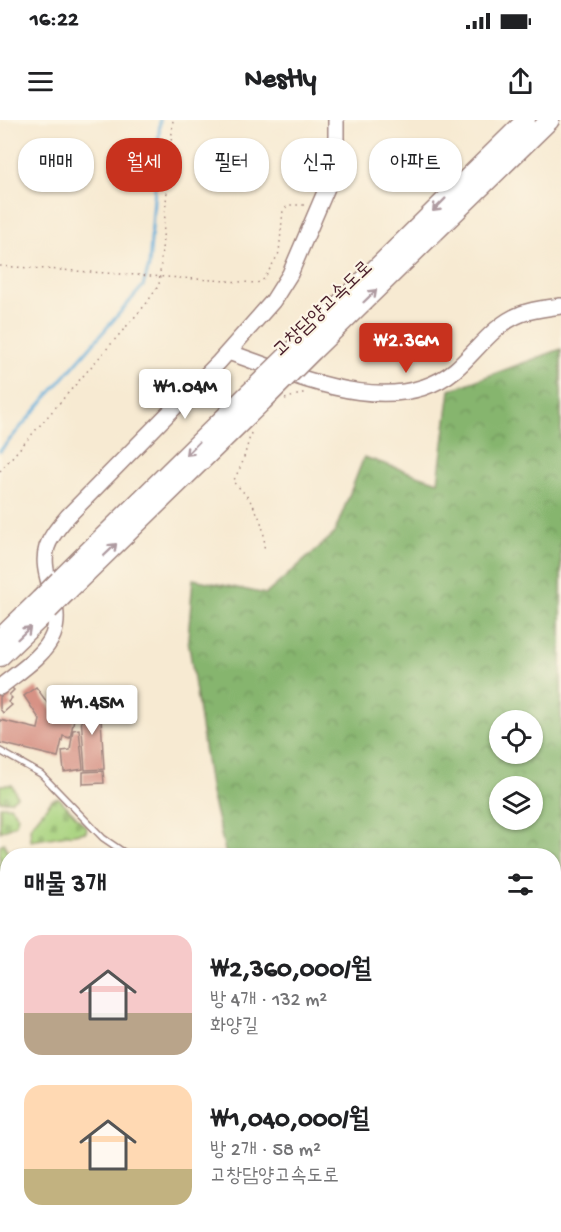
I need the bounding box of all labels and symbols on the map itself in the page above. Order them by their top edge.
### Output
one-way arrow [432,198,447,213]
street label: 고창담양고속도로 [269,256,378,363]
one-way arrow [363,288,378,303]
pin: ₩2.36M [357,323,455,374]
pin: ₩1.04M [136,369,234,420]
one-way arrow [185,442,200,456]
one-way arrow [102,543,117,558]
one-way arrow [17,626,32,640]
pin: ₩1.45M [43,685,141,736]

